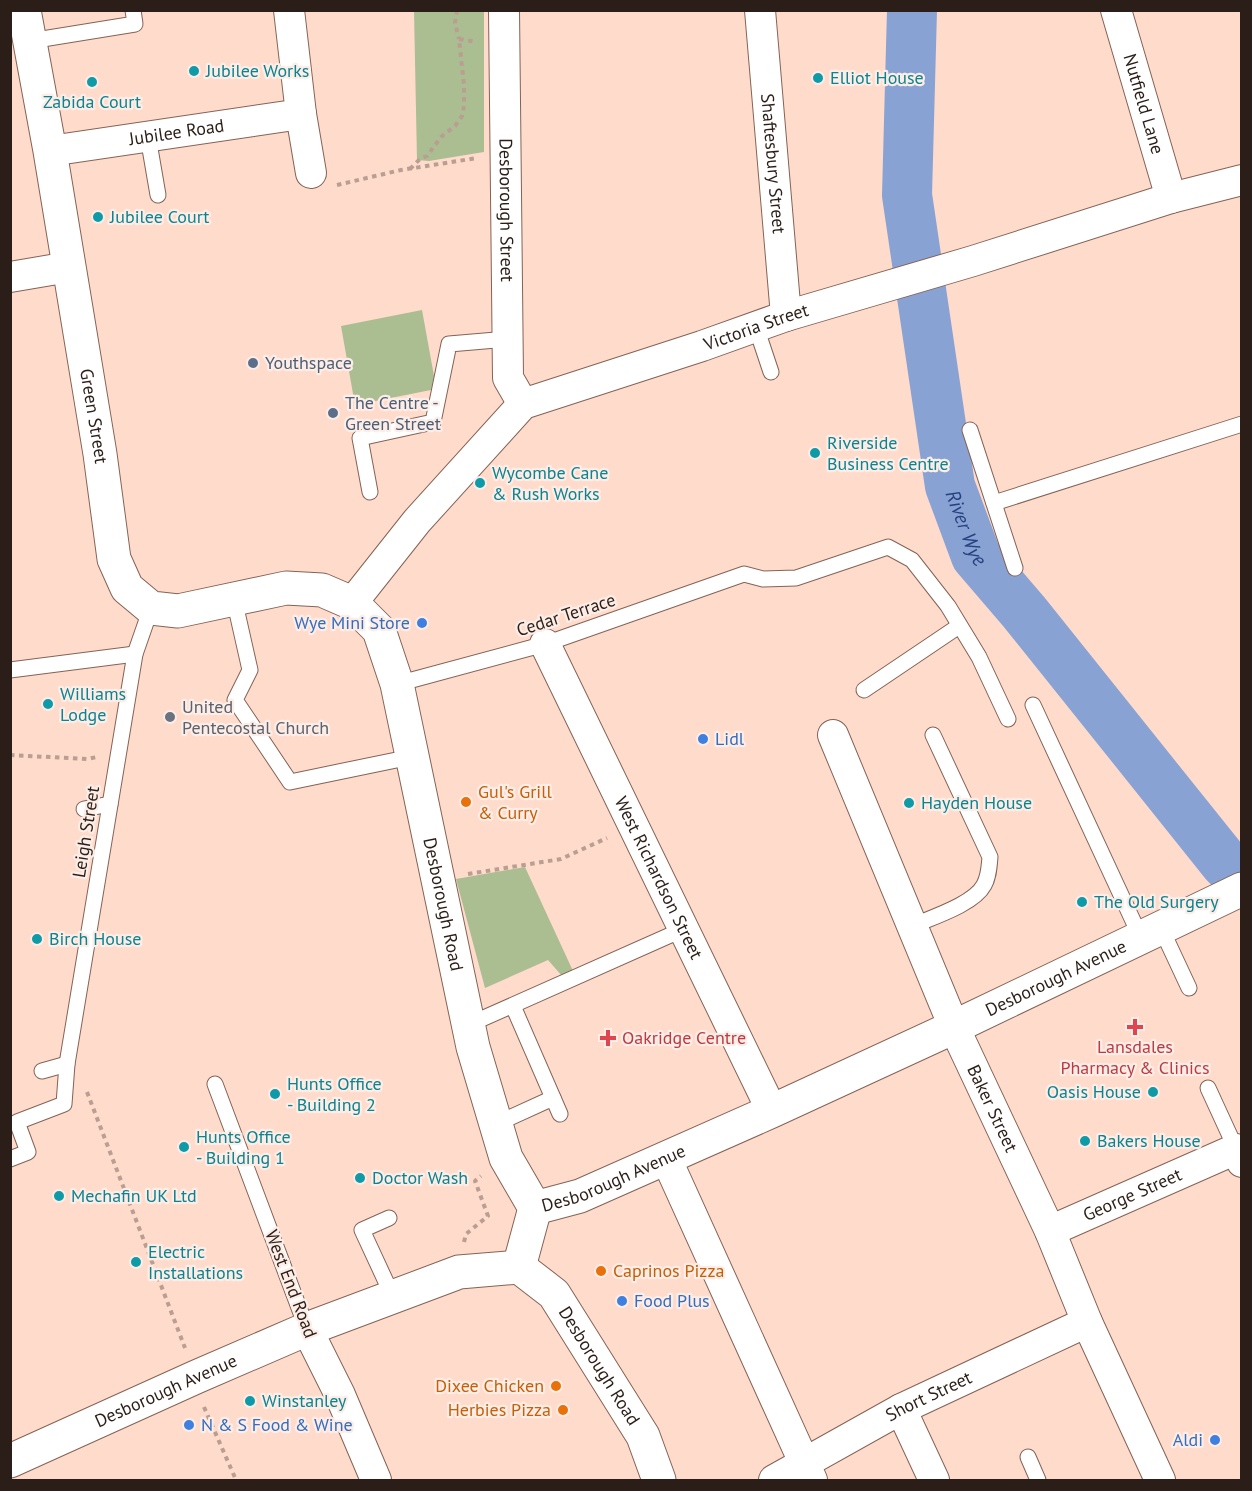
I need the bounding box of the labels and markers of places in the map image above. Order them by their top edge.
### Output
place label: Jubilee Works [205,59,309,82]
marker: Jubilee Works [187,64,201,78]
place label: Elliot House [830,66,924,89]
marker: Elliot House [811,71,825,85]
marker: Zabida Court [85,75,99,89]
place label: Zabida Court [43,90,141,113]
place label: Jubilee Court [109,205,209,228]
marker: Jubilee Court [91,210,105,224]
place label: Youthspace [265,351,352,374]
marker: Youthspace [246,356,260,370]
place label: The Centre - Green Street [345,391,441,435]
marker: The Centre - Green Street [326,406,340,420]
place label: Riverside Business Centre [827,431,949,475]
marker: Riverside Business Centre [808,446,822,460]
place label: Wycombe Cane & Rush Works [492,461,608,505]
marker: Wycombe Cane & Rush Works [473,476,487,490]
place label: Wye Mini Store [294,611,410,634]
marker: Wye Mini Store [415,616,429,630]
place label: Williams Lodge [60,682,126,726]
place label: United Pentecostal Church [182,695,329,739]
marker: Williams Lodge [41,697,55,711]
marker: United Pentecostal Church [163,710,177,724]
place label: Lidl [715,727,745,750]
marker: Lidl [696,732,710,746]
place label: Gul's Grill & Curry [478,780,552,824]
place label: Hayden House [921,791,1032,814]
marker: Gul's Grill & Curry [459,795,473,809]
marker: Hayden House [902,796,916,810]
place label: The Old Surgery [1094,890,1219,913]
marker: The Old Surgery [1075,895,1089,909]
place label: Birch House [49,927,141,950]
marker: Birch House [30,932,44,946]
marker: Lansdales Pharmacy & Clinics [1128,1020,1142,1034]
place label: Oakridge Centre [622,1026,746,1049]
marker: Oakridge Centre [599,1029,617,1047]
place label: Lansdales Pharmacy & Clinics [1060,1035,1210,1079]
place label: Hunts Office - Building 2 [287,1072,382,1116]
place label: Oasis House [1047,1080,1141,1103]
marker: Oasis House [1146,1085,1160,1099]
marker: Hunts Office - Building 2 [268,1087,282,1101]
place label: Hunts Office - Building 1 [196,1125,291,1169]
place label: Bakers House [1097,1129,1201,1152]
marker: Bakers House [1078,1134,1092,1148]
marker: Hunts Office - Building 1 [177,1140,191,1154]
place label: Doctor Wash [372,1166,468,1189]
marker: Doctor Wash [353,1171,367,1185]
place label: Mechafin UK Ltd [71,1184,197,1207]
marker: Mechafin UK Ltd [52,1189,66,1203]
place label: Electric Installations [148,1240,243,1284]
marker: Electric Installations [129,1255,143,1269]
place label: Caprinos Pizza [613,1259,724,1282]
marker: Caprinos Pizza [594,1264,608,1278]
place label: Food Plus [634,1289,710,1312]
marker: Food Plus [615,1294,629,1308]
place label: Dixee Chicken [435,1374,544,1397]
marker: Dixee Chicken [549,1379,563,1393]
place label: Winstanley [262,1389,347,1412]
marker: Winstanley [243,1394,257,1408]
place label: Herbies Pizza [448,1398,551,1421]
marker: Herbies Pizza [556,1403,570,1417]
place label: N & S Food & Wine [201,1413,353,1436]
marker: N & S Food & Wine [182,1418,196,1432]
place label: Aldi [1173,1428,1203,1451]
marker: Aldi [1208,1433,1222,1447]

